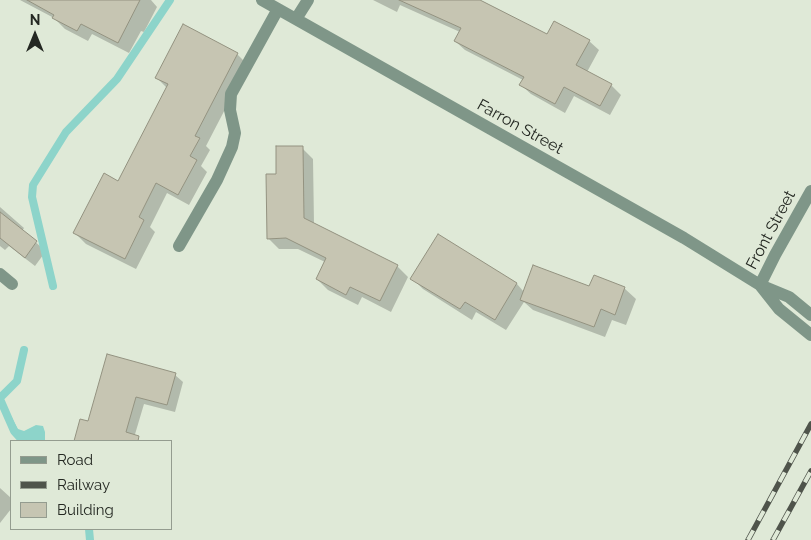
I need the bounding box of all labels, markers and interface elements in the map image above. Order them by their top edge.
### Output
north arrow [10,10,60,60]
text: N [30,12,40,28]
street label: Farron Street [474,95,566,159]
street label: Front Street [742,187,800,273]
legend [10,440,172,530]
text: Road [57,451,93,469]
text: Railway [57,476,110,494]
text: Building [57,501,114,519]

